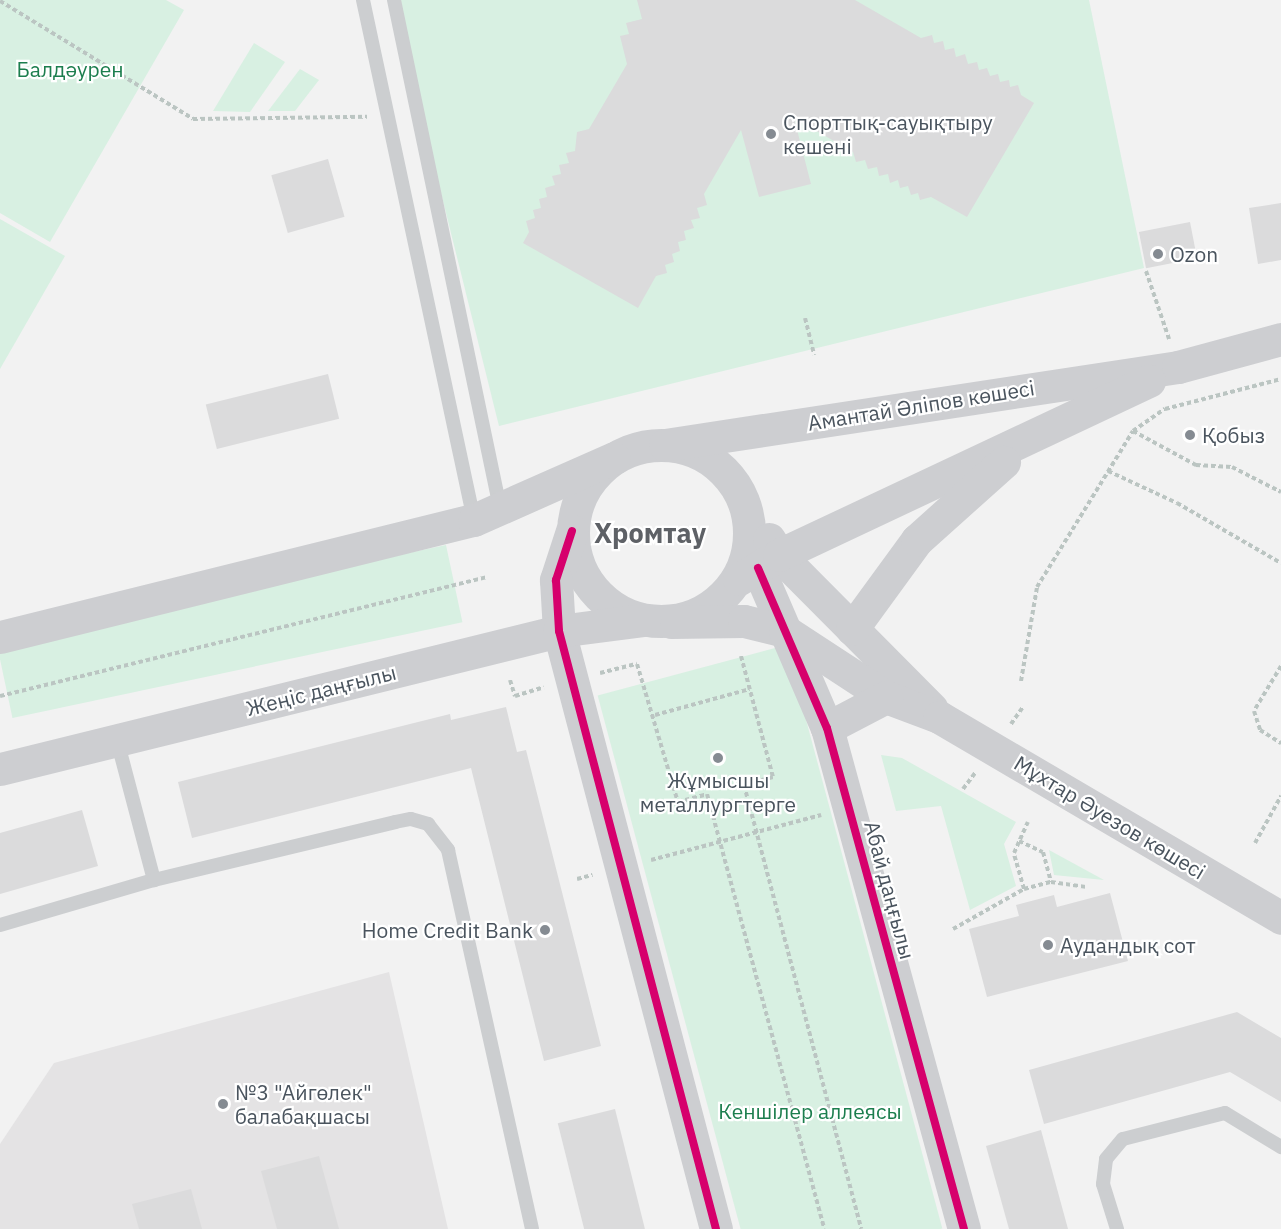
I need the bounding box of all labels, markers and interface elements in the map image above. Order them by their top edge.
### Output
park label: Балдәурен [16,56,124,82]
place label: Спорттық-сауықтыру кешені [783,109,993,159]
marker: Спорттық-сауықтыру кешені [764,127,778,141]
place label: Ozon [1170,241,1218,267]
marker: Ozon [1151,247,1165,261]
street label: Амантай Әліпов көшесі [806,375,1036,435]
place label: Қобыз [1202,422,1265,448]
marker: Қобыз [1183,428,1197,442]
district label: Хромтау [594,517,706,549]
street label: Жеңіс даңғылы [243,659,399,721]
street label: Мұхтар Әуезов көшесі [1010,750,1210,884]
marker: Жұмысшы металлургтерге [711,751,725,765]
place label: Жұмысшы металлургтерге [640,767,796,817]
street label: Абай даңғылы [859,818,921,962]
place label: Home Credit Bank [362,917,533,943]
marker: Home Credit Bank [538,923,552,937]
place label: Аудандық сот [1060,932,1196,958]
marker: Аудандық сот [1041,938,1055,952]
place label: №3 "Айгөлек" балабақшасы [235,1079,372,1129]
marker: №3 "Айгөлек" балабақшасы [216,1097,230,1111]
park label: Кеншілер аллеясы [718,1098,902,1124]

